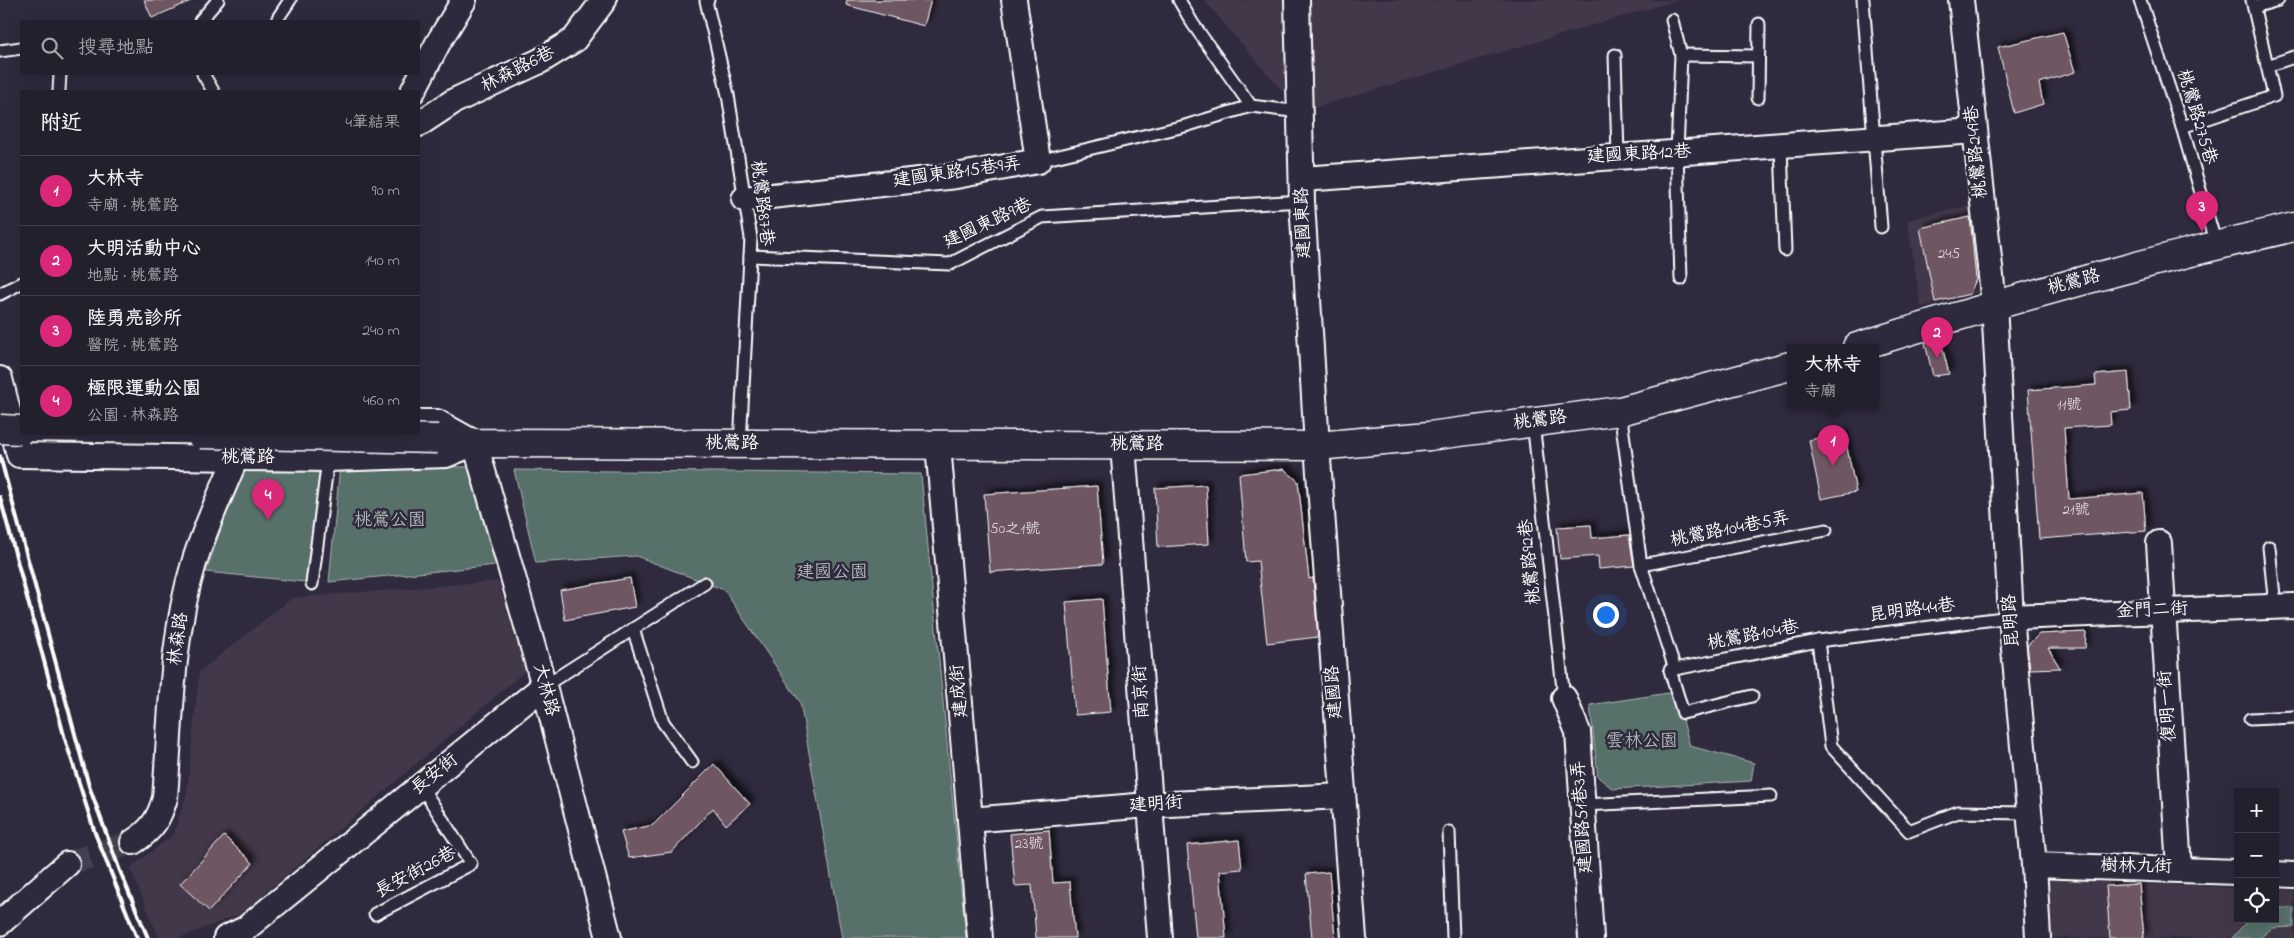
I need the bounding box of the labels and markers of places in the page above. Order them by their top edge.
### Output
pin: 3 [2186,191,2218,232]
pin: 2 [1921,317,1953,358]
pin: 1 [1817,425,1849,466]
pin: 4 [252,479,284,520]

